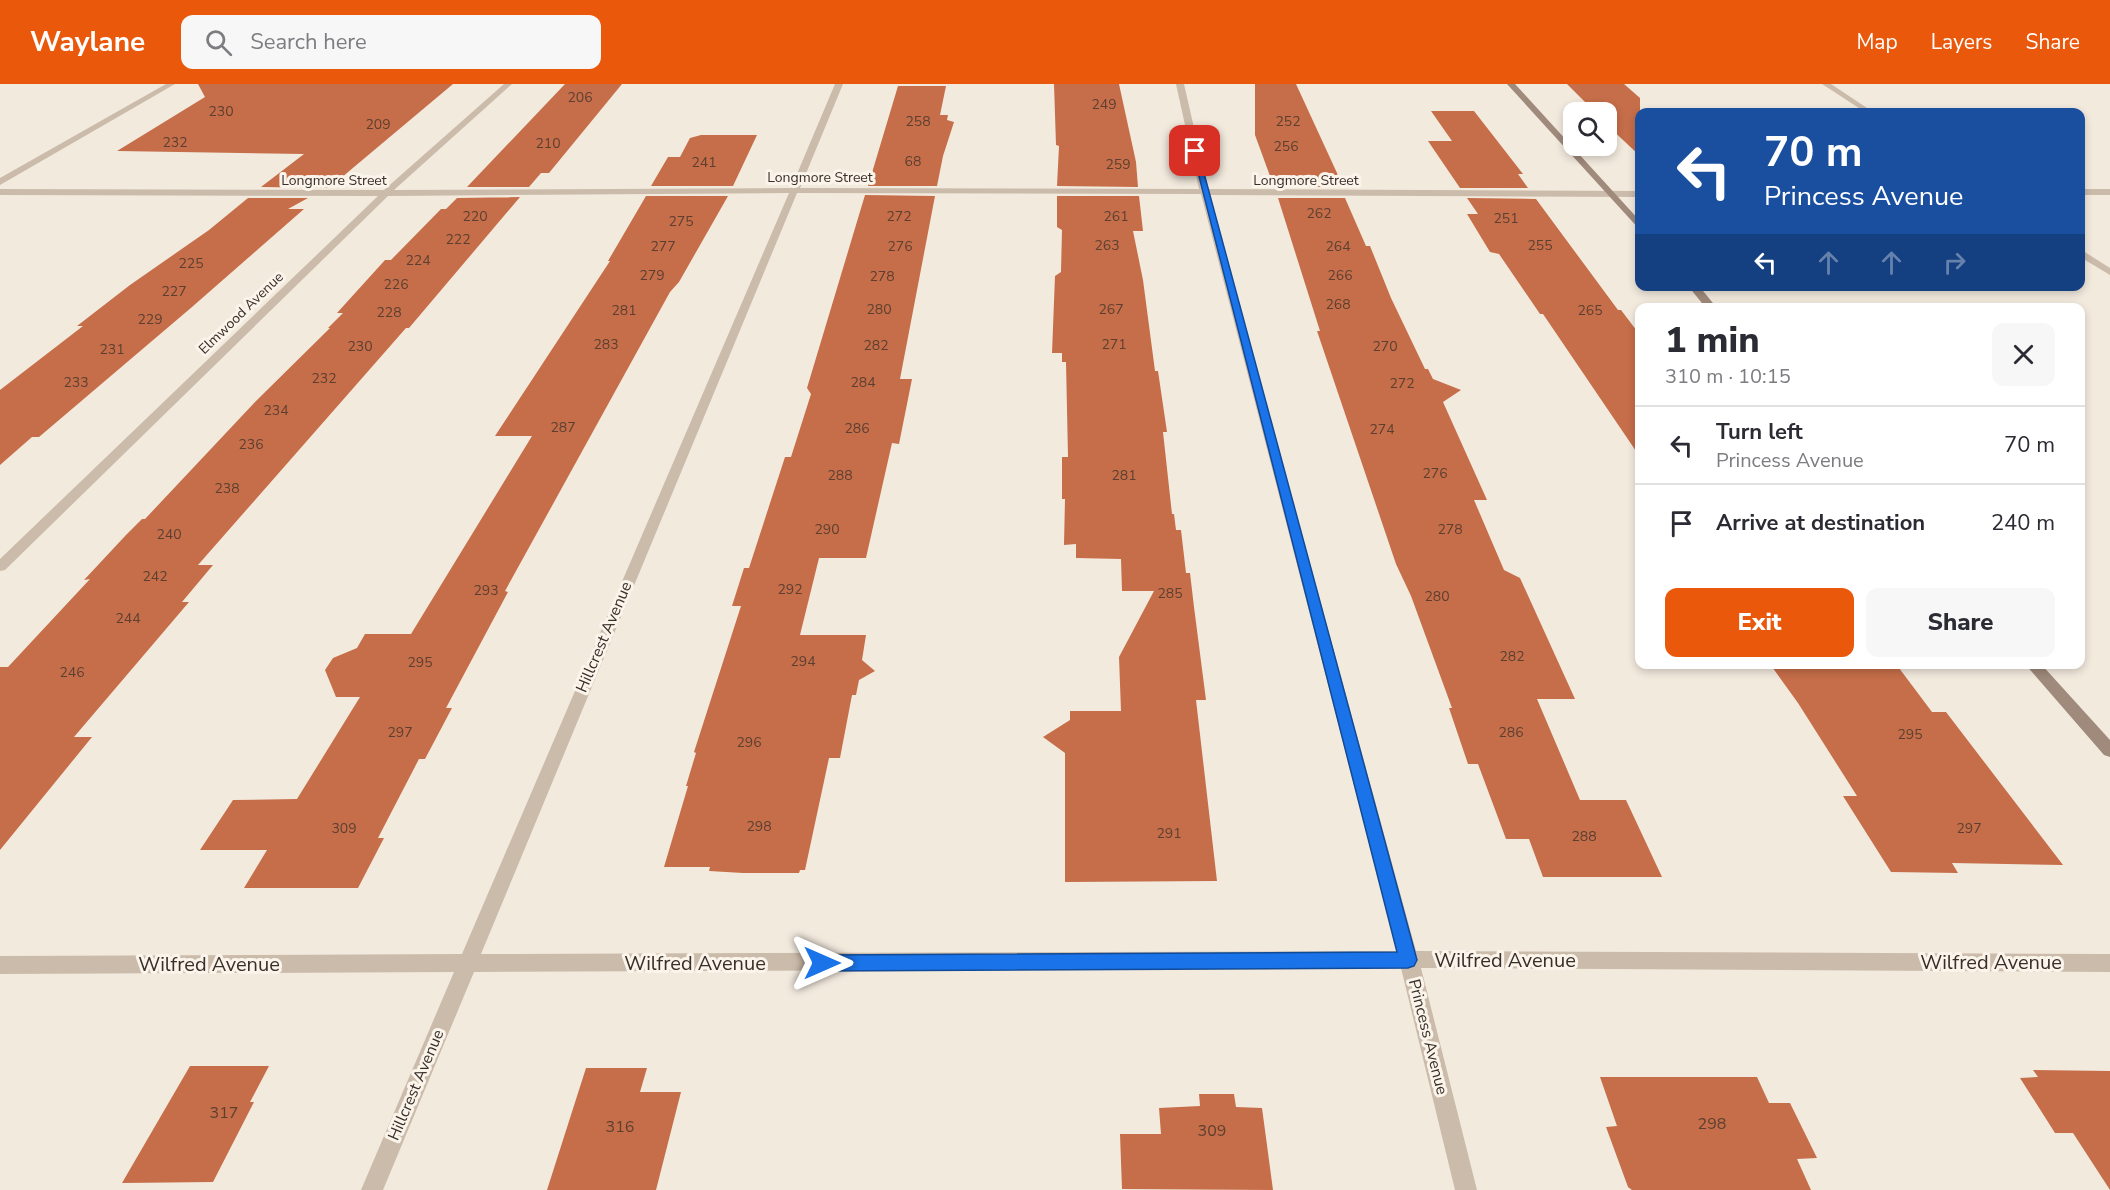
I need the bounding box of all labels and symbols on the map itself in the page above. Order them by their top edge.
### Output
house number: 206 [567,88,593,107]
house number: 249 [1091,95,1117,114]
house number: 230 [208,102,234,121]
house number: 258 [905,112,931,131]
house number: 252 [1275,112,1301,131]
house number: 209 [365,115,391,134]
pin [1169,125,1220,176]
house number: 232 [162,133,188,152]
house number: 210 [535,134,561,153]
house number: 256 [1273,137,1299,156]
house number: 68 [905,152,921,171]
house number: 241 [691,153,717,172]
house number: 259 [1105,155,1131,174]
street label: Longmore Street [767,168,873,187]
street label: Longmore Street [281,171,387,190]
street label: Longmore Street [1253,171,1359,190]
house number: 262 [1306,204,1332,223]
house number: 220 [462,207,488,226]
house number: 272 [886,207,912,226]
house number: 261 [1103,207,1129,226]
house number: 251 [1493,209,1519,228]
house number: 275 [668,212,694,231]
house number: 222 [445,230,471,249]
house number: 263 [1094,236,1120,255]
house number: 255 [1527,236,1553,255]
house number: 277 [650,237,676,256]
house number: 276 [887,237,913,256]
house number: 264 [1325,237,1351,256]
house number: 224 [405,251,431,270]
house number: 225 [178,254,204,273]
house number: 279 [639,266,665,285]
house number: 266 [1327,266,1353,285]
house number: 278 [869,267,895,286]
street label: Elmwood Avenue [195,268,287,358]
house number: 226 [383,275,409,294]
house number: 227 [161,282,187,301]
house number: 268 [1325,295,1351,314]
house number: 280 [866,300,892,319]
house number: 267 [1098,300,1124,319]
house number: 281 [611,301,637,320]
house number: 265 [1577,301,1603,320]
house number: 228 [376,303,402,322]
house number: 229 [137,310,163,329]
house number: 283 [593,335,619,354]
house number: 271 [1101,335,1127,354]
house number: 282 [863,336,889,355]
house number: 230 [347,337,373,356]
house number: 270 [1372,337,1398,356]
house number: 231 [99,340,125,359]
house number: 232 [311,369,337,388]
house number: 233 [63,373,89,392]
house number: 284 [850,373,876,392]
house number: 272 [1389,374,1415,393]
house number: 234 [263,401,289,420]
house number: 287 [550,418,576,437]
house number: 286 [844,419,870,438]
house number: 274 [1369,420,1395,439]
house number: 236 [238,435,264,454]
house number: 276 [1422,464,1448,483]
house number: 288 [827,466,853,485]
house number: 281 [1111,466,1137,485]
house number: 238 [214,479,240,498]
house number: 290 [814,520,840,539]
house number: 278 [1437,520,1463,539]
house number: 240 [156,525,182,544]
house number: 242 [142,567,168,586]
street label: Hillcrest Avenue [571,578,637,696]
house number: 292 [777,580,803,599]
house number: 293 [473,581,499,600]
house number: 285 [1157,584,1183,603]
house number: 280 [1424,587,1450,606]
house number: 244 [115,609,141,628]
house number: 282 [1499,647,1525,666]
house number: 294 [790,652,816,671]
house number: 295 [407,653,433,672]
house number: 246 [59,663,85,682]
house number: 297 [387,723,413,742]
house number: 286 [1498,723,1524,742]
house number: 295 [1897,725,1923,744]
house number: 296 [736,733,762,752]
house number: 298 [746,817,772,836]
house number: 309 [331,819,357,838]
house number: 297 [1956,819,1982,838]
house number: 291 [1156,824,1182,843]
house number: 288 [1571,827,1597,846]
position arrow [790,931,854,995]
street label: Wilfred Avenue [1434,947,1576,974]
street label: Wilfred Avenue [1920,949,2062,976]
street label: Wilfred Avenue [624,950,766,977]
street label: Wilfred Avenue [138,951,280,978]
street label: Princess Avenue [1403,977,1453,1097]
street label: Hillcrest Avenue [383,1026,449,1144]
house number: 317 [210,1102,238,1124]
house number: 298 [1698,1113,1726,1135]
house number: 316 [606,1116,634,1138]
house number: 309 [1198,1120,1226,1142]

